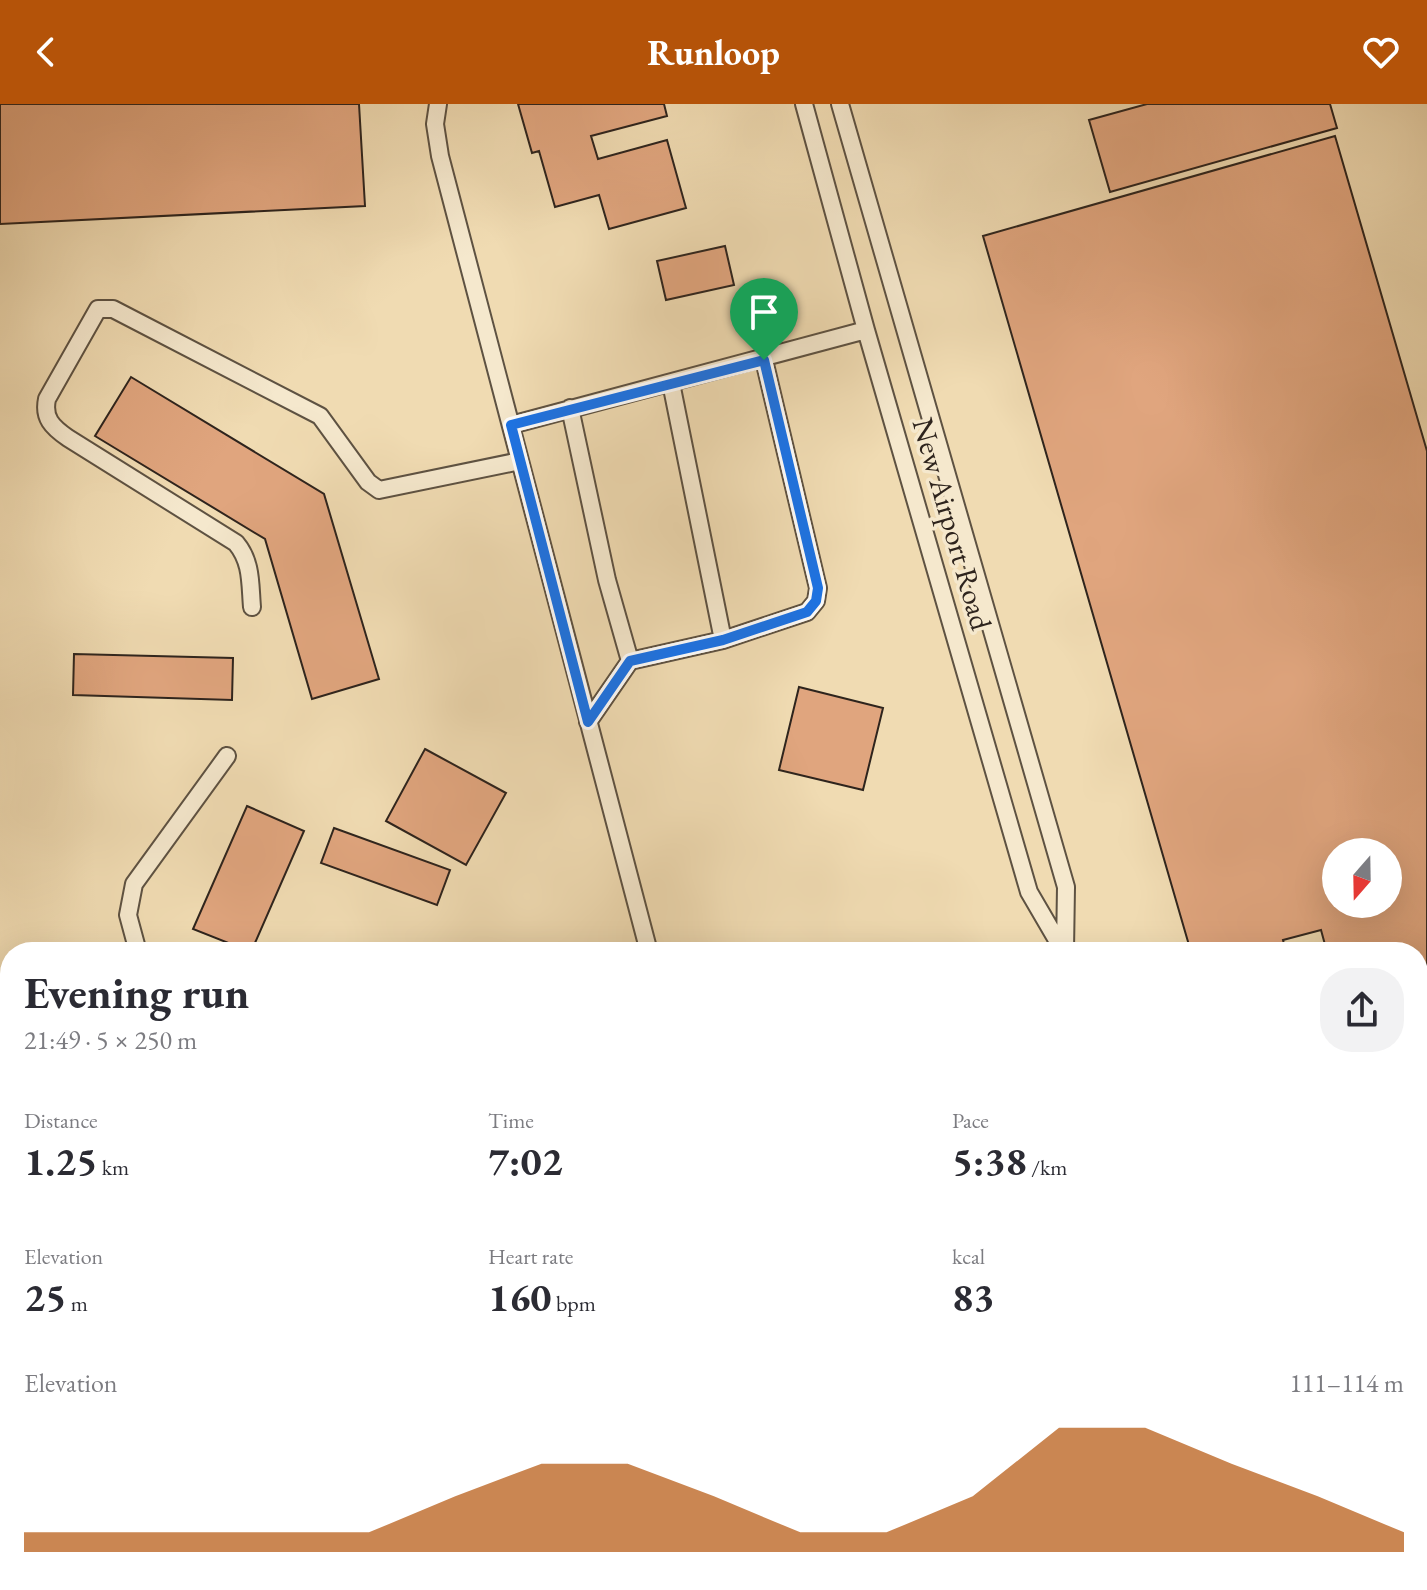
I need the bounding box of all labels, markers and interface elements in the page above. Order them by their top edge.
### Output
text: Runloop [647,29,780,76]
icon: back [24,30,68,74]
icon: heart [1359,30,1403,74]
pin [730,278,798,360]
icon: arrive [742,290,786,334]
street label: New Airport Road [904,413,1002,635]
north arrow [1322,838,1402,918]
map controls [1322,838,1402,918]
text: Evening run [24,964,249,1021]
button: share [1320,968,1404,1052]
text: 21:49 · 5 × 250 m [24,1023,197,1057]
text: Distance [24,1106,97,1135]
text: Time [488,1106,534,1135]
text: Pace [952,1106,989,1135]
text: 1.25 [24,1135,97,1187]
text: 7:02 [488,1135,563,1187]
text: 5:38 [952,1135,1027,1187]
text: km [97,1153,129,1182]
text: /km [1027,1153,1067,1182]
text: Elevation [24,1242,103,1271]
text: Heart rate [488,1242,573,1271]
text: kcal [952,1242,985,1271]
text: 25 [24,1271,66,1323]
text: 160 [488,1271,551,1323]
text: 83 [952,1271,994,1323]
text: m [66,1289,88,1318]
text: bpm [551,1289,596,1318]
text: Elevation [24,1366,118,1400]
text: 111–114 m [1289,1366,1404,1400]

